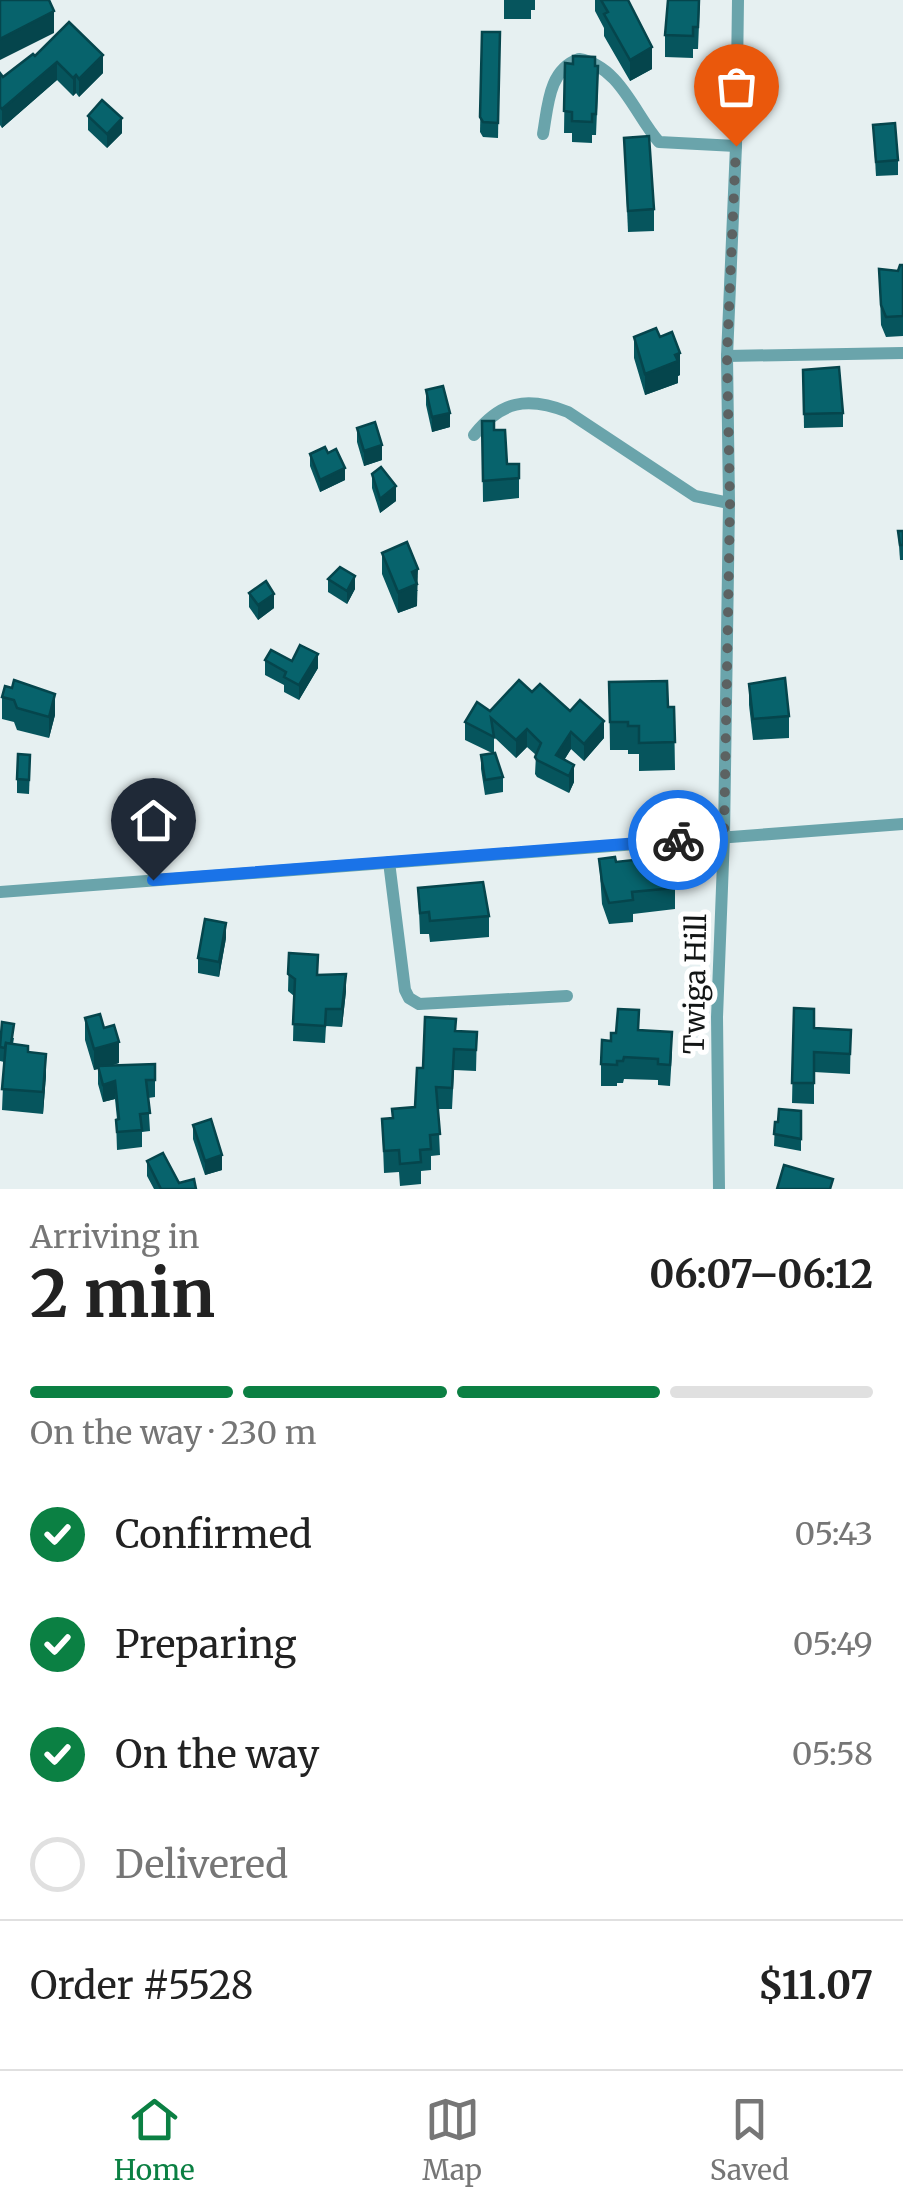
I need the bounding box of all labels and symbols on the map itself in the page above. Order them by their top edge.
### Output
pin [694,44,779,147]
pin [111,778,196,881]
courier [628,790,728,890]
street label: Twiga Hill [676,913,714,1054]

